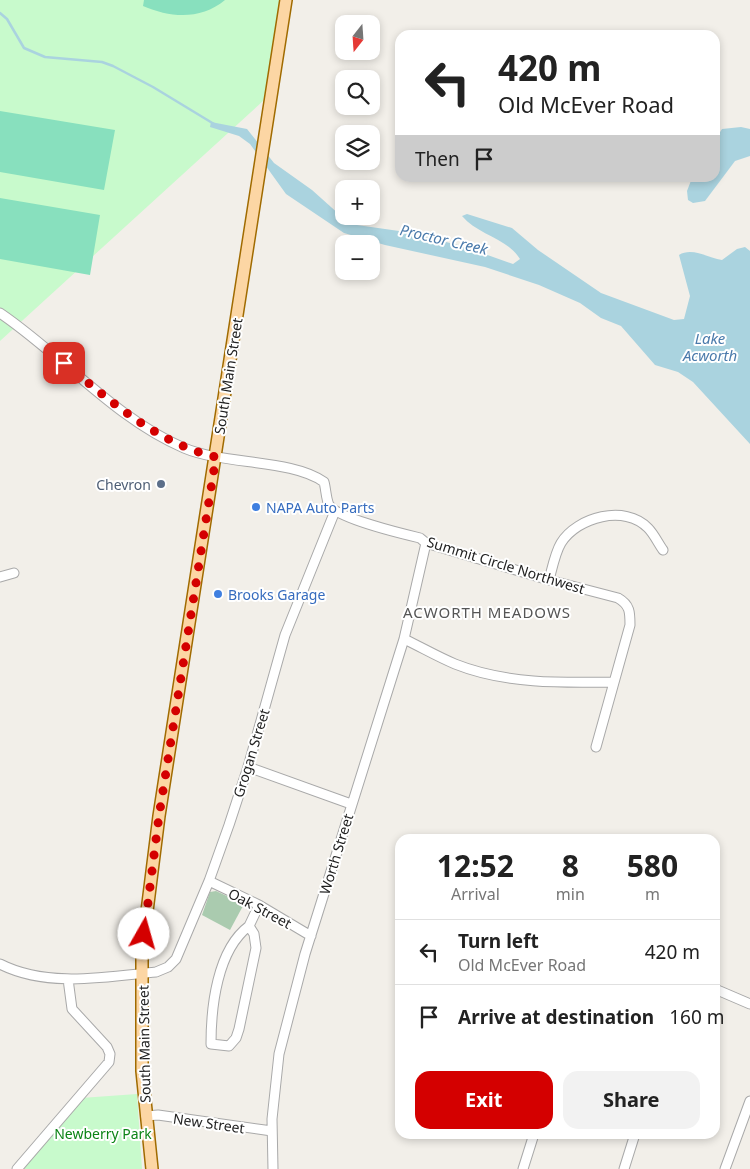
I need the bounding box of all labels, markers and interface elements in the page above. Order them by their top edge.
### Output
north arrow [335,15,380,60]
map controls [335,15,380,280]
text: 420 m [498,44,601,91]
icon: left [415,50,480,115]
button: search [335,70,380,115]
text: Old McEver Road [498,89,674,119]
button: layers [335,125,380,170]
icon: arrive [470,145,498,173]
text: Then [415,146,460,172]
button: + [335,180,380,225]
water label: Proctor Creek [398,219,490,259]
button: − [335,235,380,280]
street label: South Main Street [209,316,247,436]
water label: Lake Acworth [682,328,737,365]
pin [43,342,85,384]
icon: arrive [50,349,78,377]
place label: Chevron [96,475,151,494]
marker: Chevron [155,478,167,490]
place label: NAPA Auto Parts [266,498,375,517]
marker: NAPA Auto Parts [250,501,262,513]
street label: Summit Circle Northwest [425,532,587,598]
place label: Brooks Garage [228,585,325,604]
marker: Brooks Garage [212,588,224,600]
district label: ACWORTH MEADOWS [403,602,571,622]
street label: Grogan Street [228,706,274,800]
street label: Worth Street [315,811,357,897]
text: 12:52 [437,845,514,886]
text: 8 [562,845,579,886]
text: 580 [627,845,678,886]
street label: Oak Street [225,883,295,933]
text: Arrival [451,883,500,905]
text: min [556,883,585,905]
text: m [645,883,660,905]
position arrow [117,907,169,959]
text: Turn left [458,928,539,954]
icon: left [415,938,443,966]
text: 420 m [645,939,700,965]
text: Old McEver Road [458,954,586,976]
street label: South Main Street [133,985,155,1103]
icon: arrive [415,1003,443,1031]
text: Arrive at destination [458,1004,654,1030]
text: 160 m [669,1004,725,1030]
button: Exit [415,1071,553,1129]
button: Share [563,1071,700,1129]
street label: New Street [172,1109,246,1137]
park label: Newberry Park [54,1124,152,1143]

